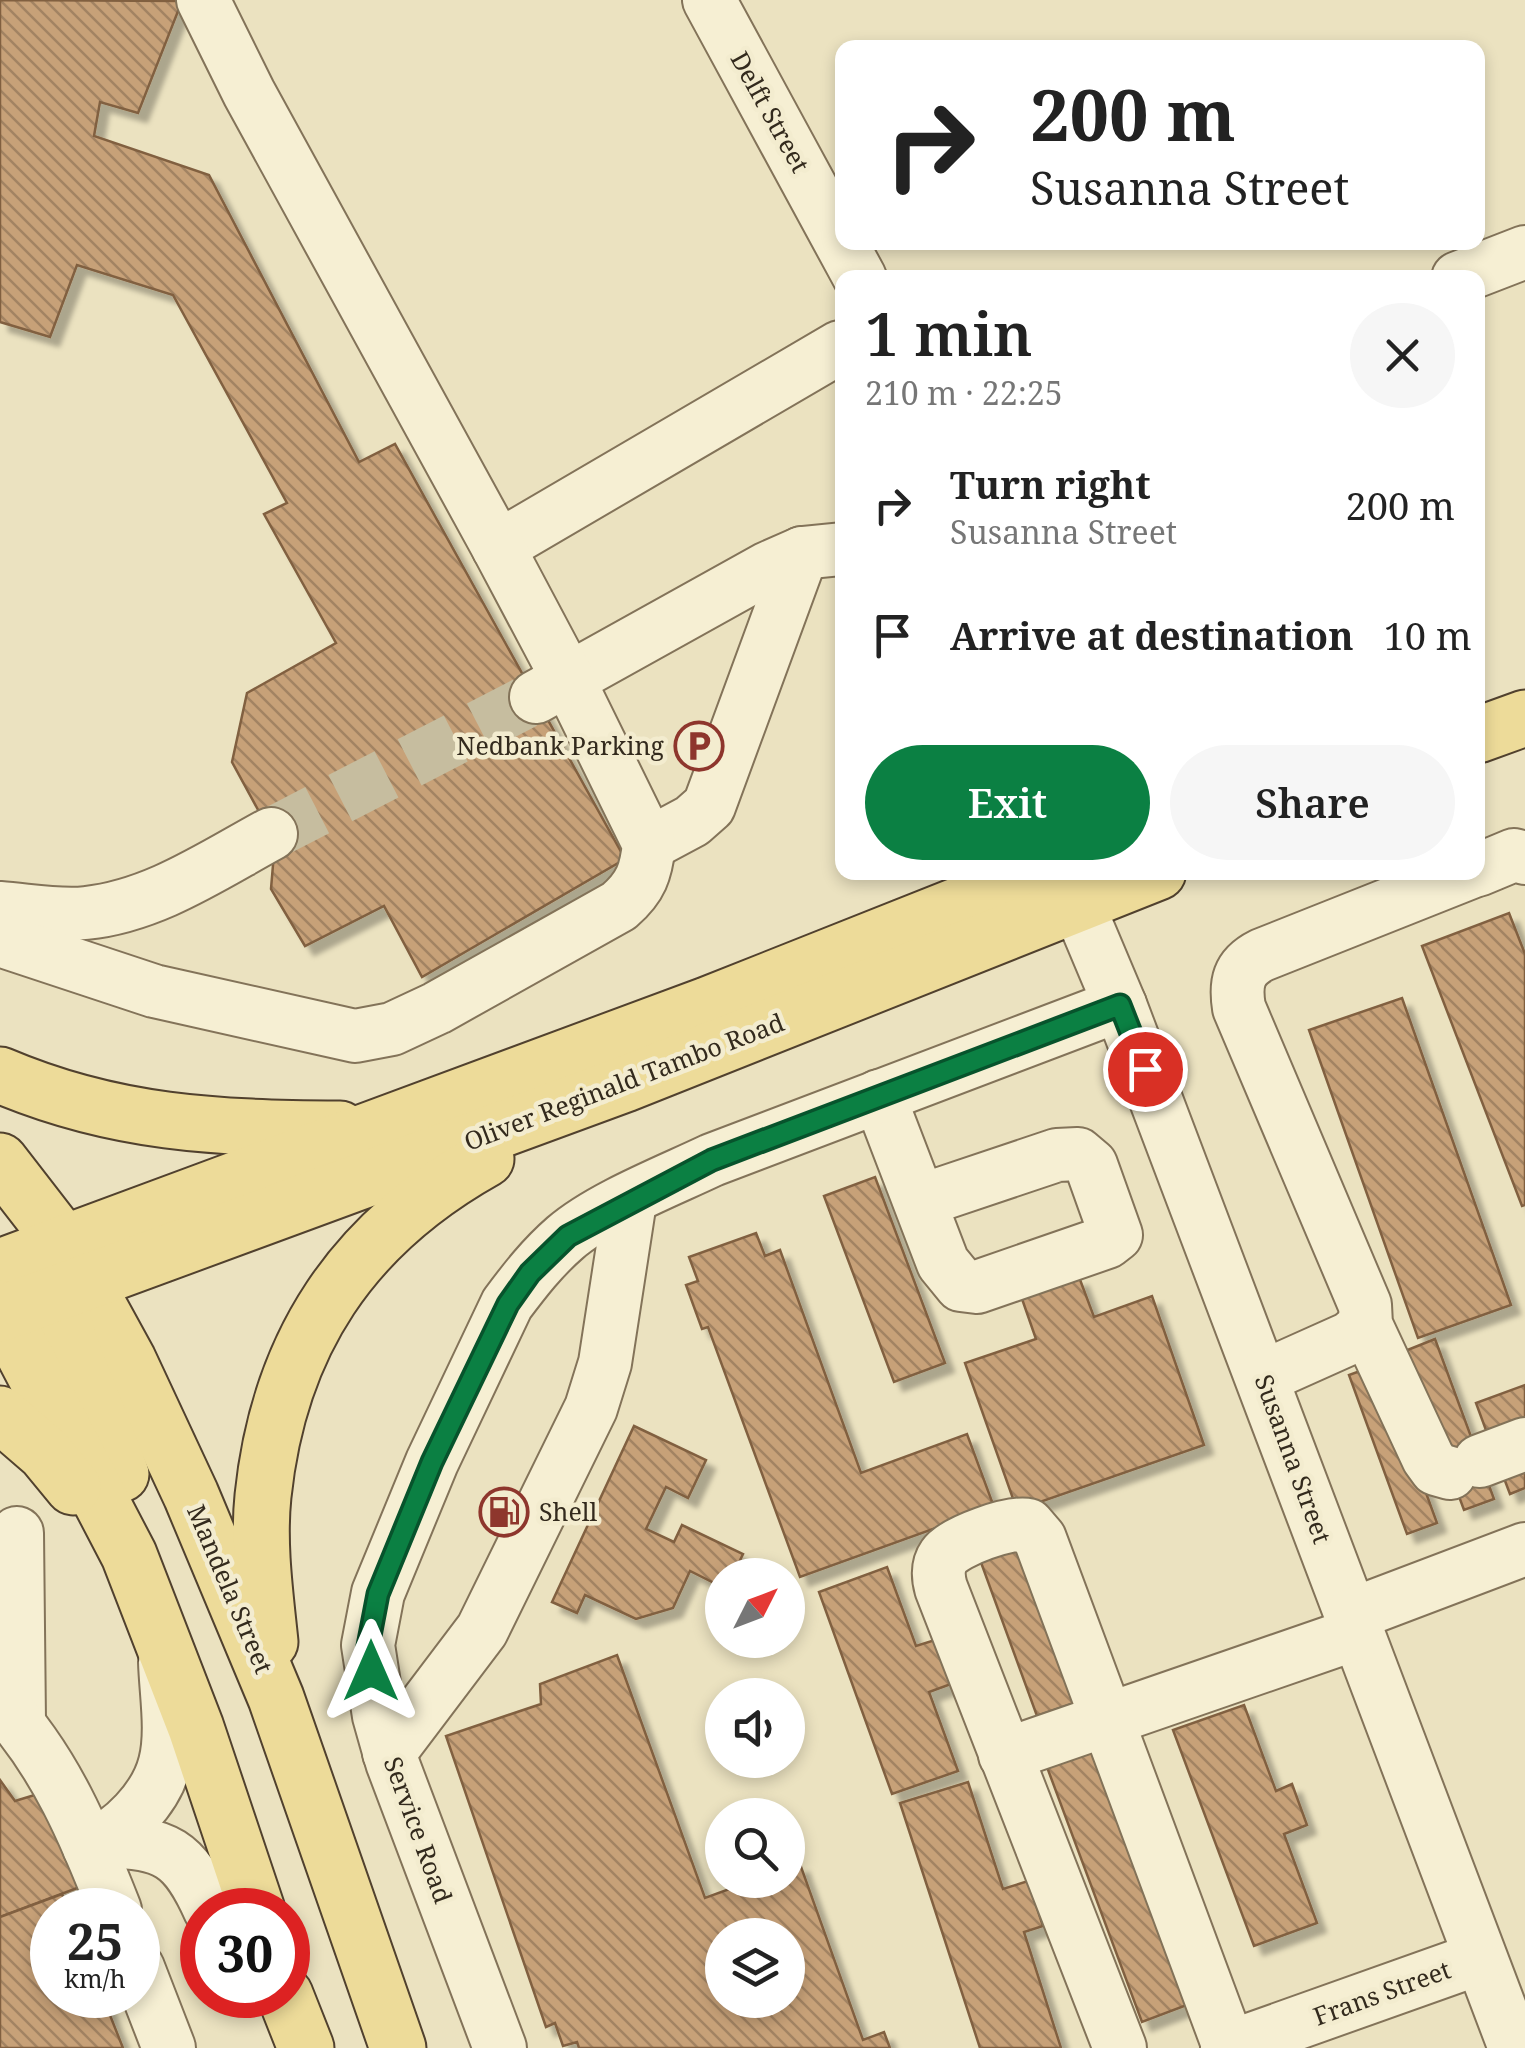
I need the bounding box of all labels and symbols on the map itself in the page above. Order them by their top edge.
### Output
street label: Delft Street [724,45,818,178]
parking icon: Nedbank Parking [673,720,725,772]
place label: Nedbank Parking [456,728,665,762]
street label: Oliver Reginald Tambo Road [459,1004,789,1158]
pin [1103,1027,1188,1112]
street label: Susanna Street [1248,1369,1340,1548]
fuel station icon: Shell [478,1486,530,1538]
place label: Shell [539,1494,598,1528]
street label: Mandela Street [180,1499,282,1678]
north arrow [705,1558,805,1658]
position arrow [319,1619,423,1723]
street label: Service Road [377,1752,461,1908]
speed limit sign: 30 [180,1888,310,2018]
street label: Frans Street [1308,1951,1455,2033]

